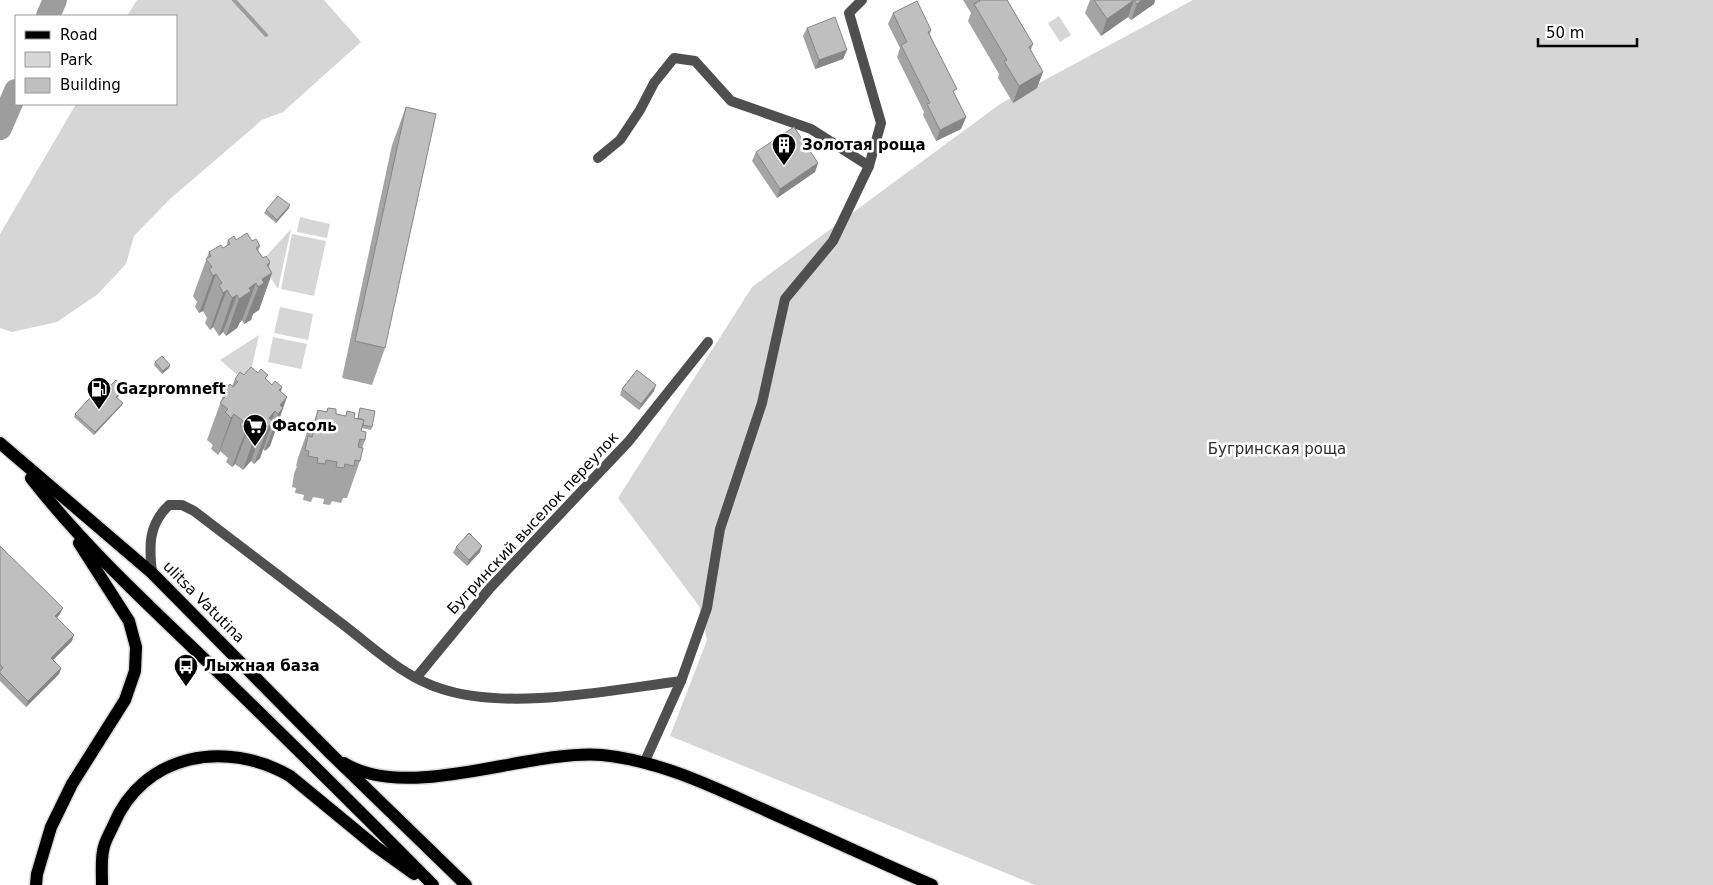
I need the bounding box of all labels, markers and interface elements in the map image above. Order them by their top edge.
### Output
legend [15,15,178,105]
scale bar [1538,15,1637,47]
text: 50 m [1546,24,1584,42]
text: Road [60,26,98,44]
text: Park [60,51,93,69]
text: Building [60,76,121,94]
building icon: Золотая роща [771,132,797,166]
place label: Золотая роща [802,136,926,154]
fuel station icon: Gazpromneft [86,376,112,410]
place label: Gazpromneft [116,380,226,398]
supermarket icon: Фасоль [242,413,268,447]
place label: Фасоль [272,417,337,435]
street label: Бугринский выселок переулок [444,428,622,618]
park label: Бугринская роща [1208,440,1346,458]
street label: ulitsa Vatutina [159,557,249,647]
bus stop icon: Лыжная база [173,653,199,687]
place label: Лыжная база [204,657,320,675]

